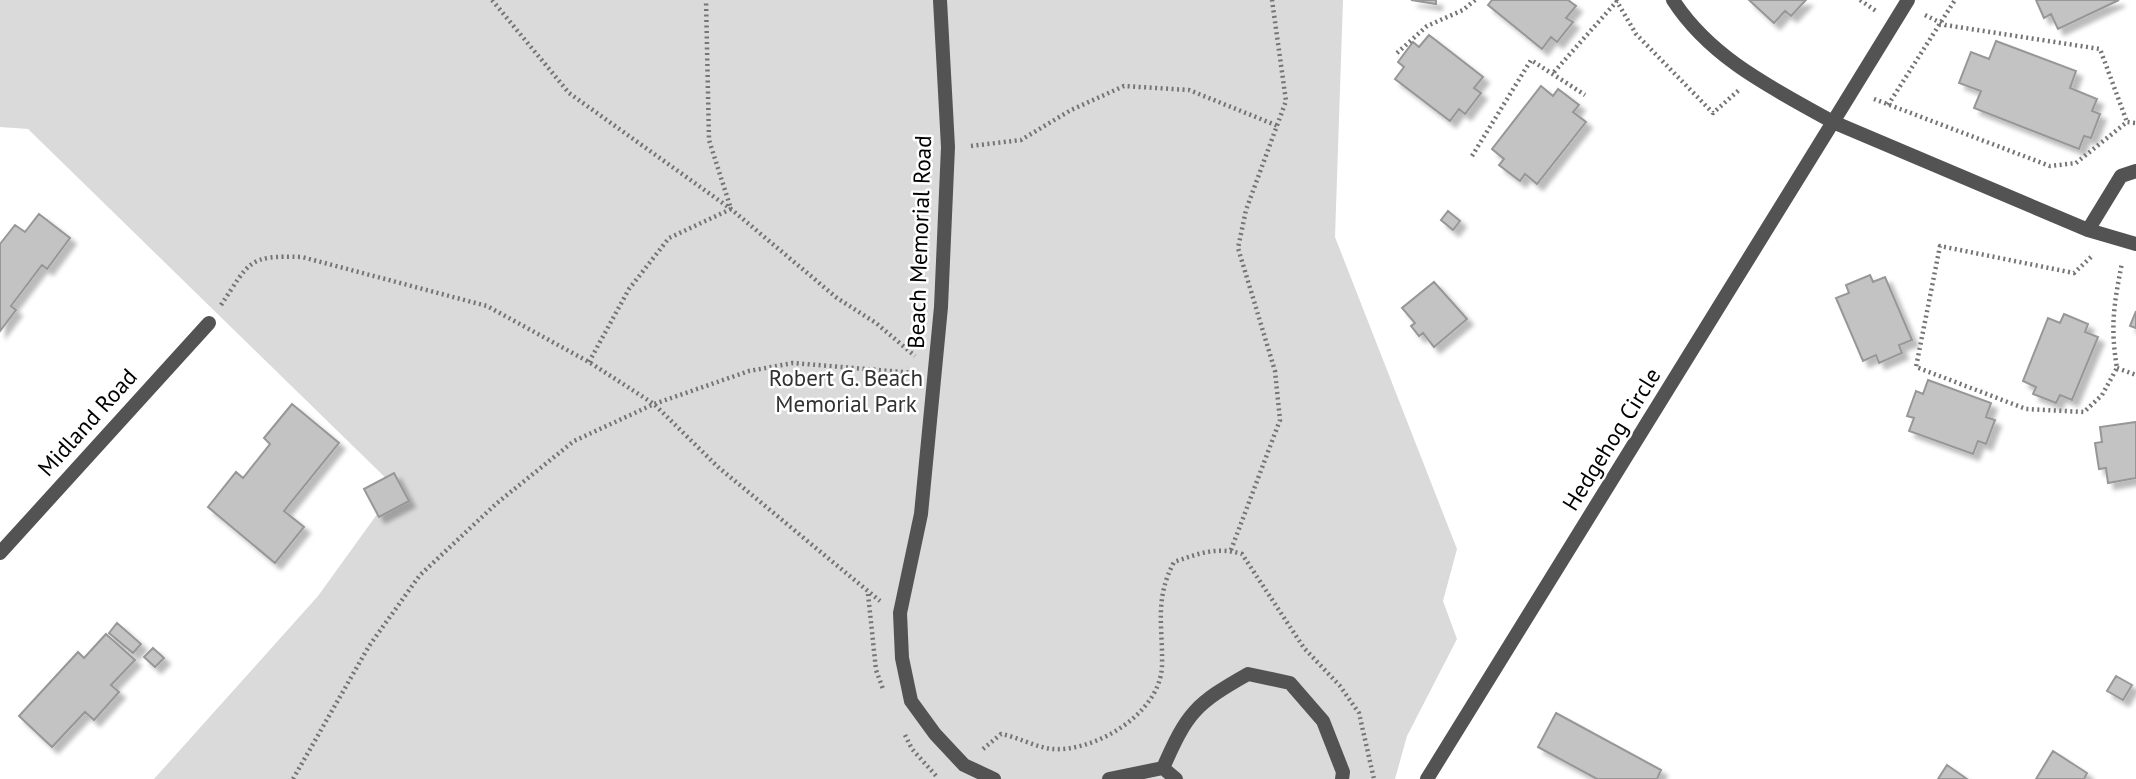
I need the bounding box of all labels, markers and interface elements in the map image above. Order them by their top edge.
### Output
street label: Beach Memorial Road [901,135,937,349]
street label: Midland Road [31,362,143,482]
street label: Hedgehog Circle [1556,362,1666,516]
park label: Robert G. Beach Memorial Park [769,363,923,418]

